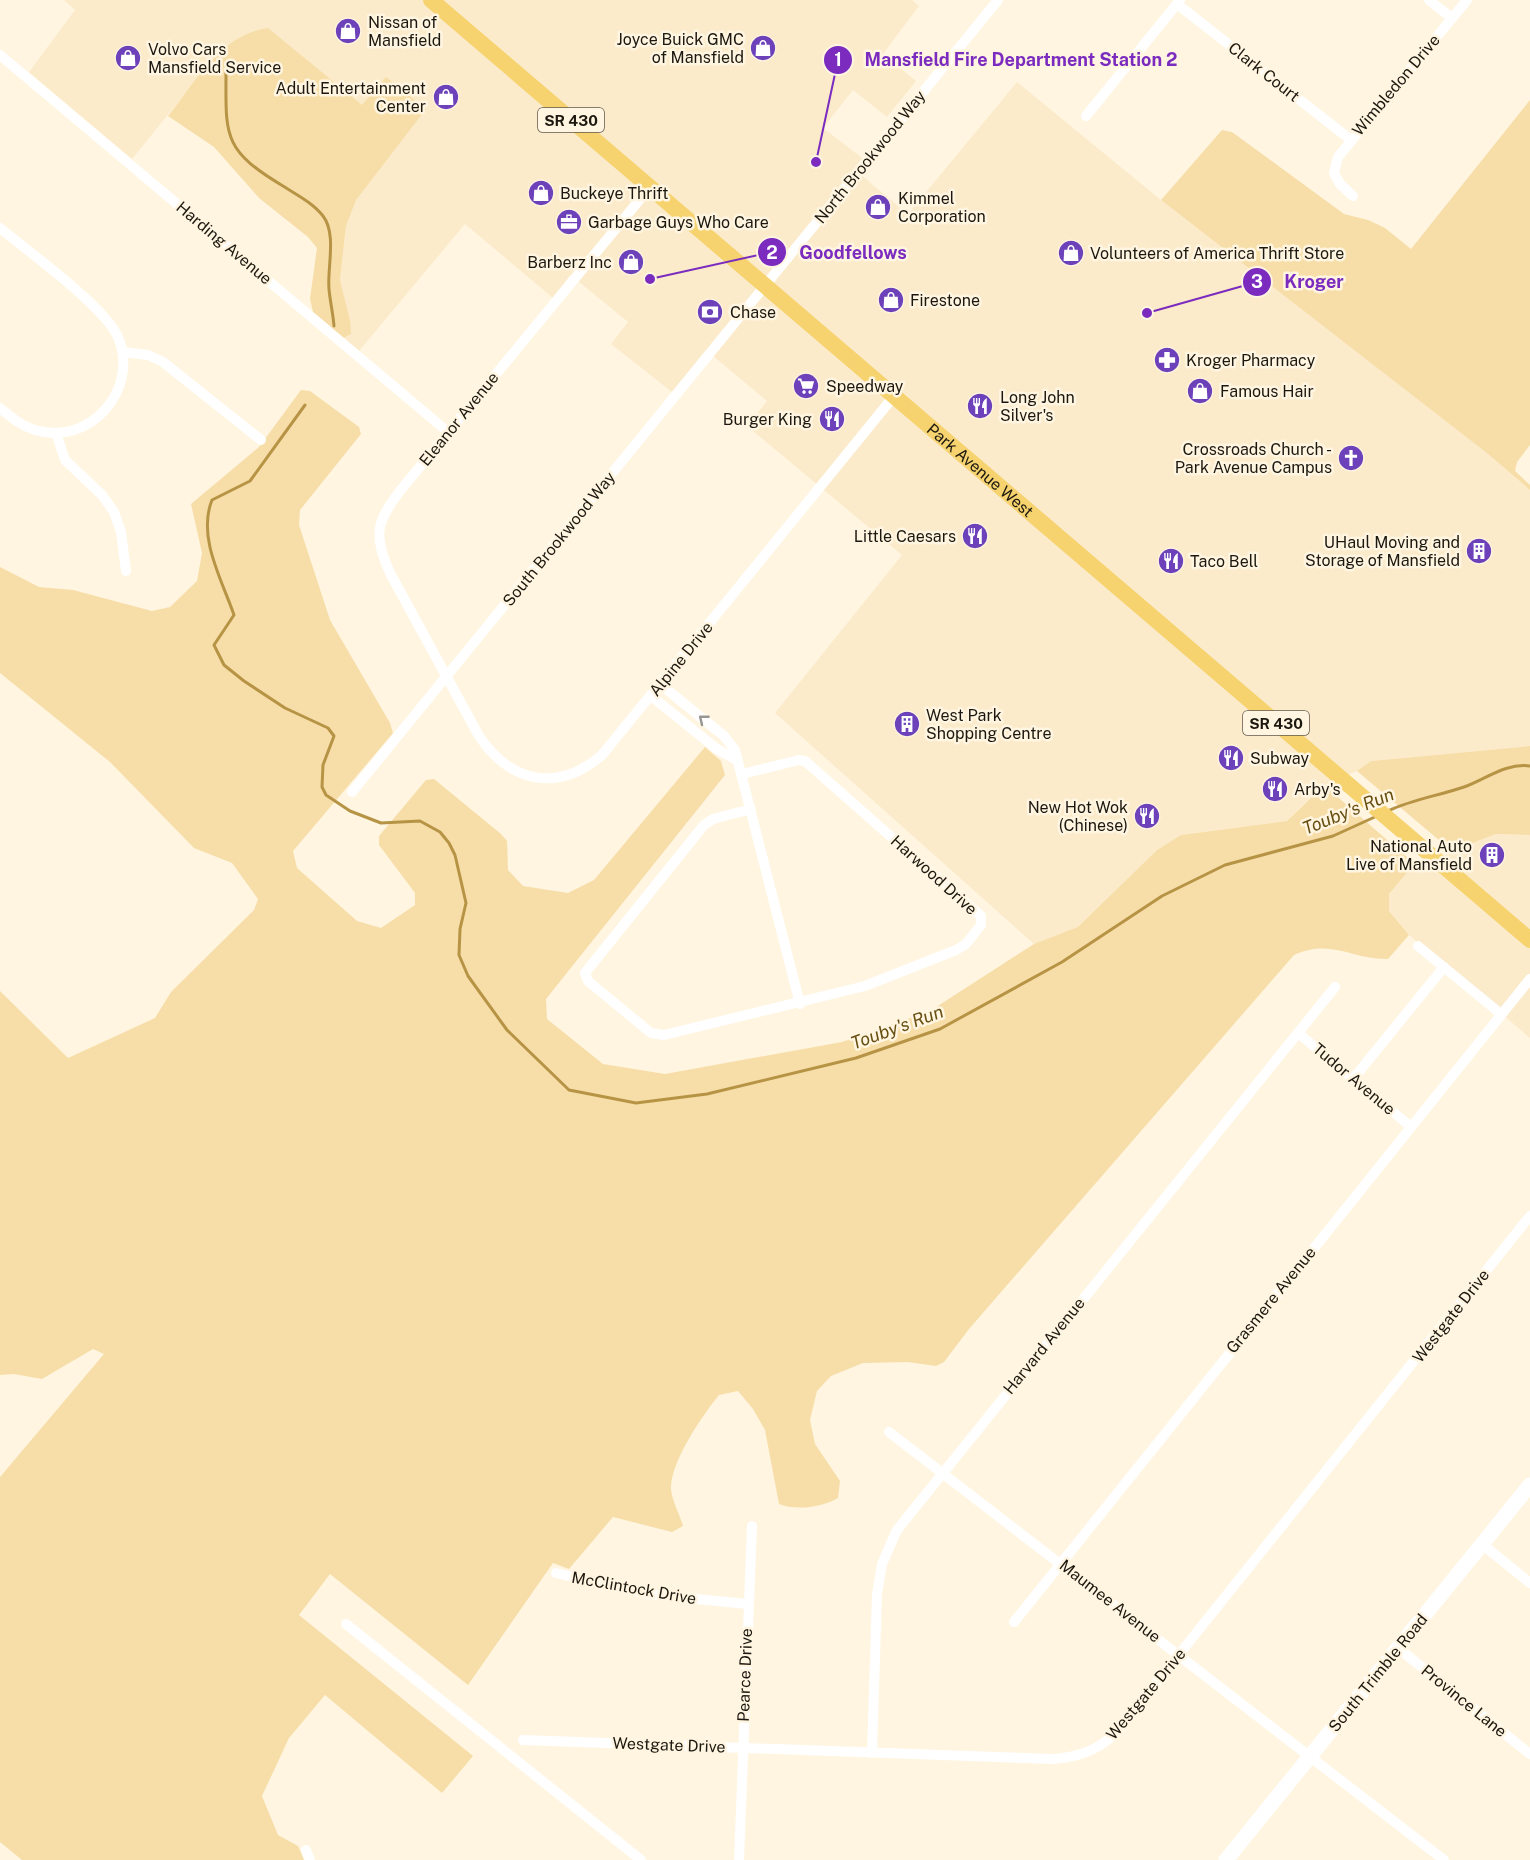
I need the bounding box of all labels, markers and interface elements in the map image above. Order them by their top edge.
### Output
place label: Nissan of Mansfield [368,13,441,50]
shop icon: Nissan of Mansfield [333,16,363,46]
place label: Joyce Buick GMC of Mansfield [617,30,744,67]
street label: Wimbledon Drive [1348,31,1444,139]
shop icon: Joyce Buick GMC of Mansfield [748,33,778,63]
street label: Clark Court [1224,38,1304,106]
place label: Volvo Cars Mansfield Service [148,40,281,77]
callout: Mansfield Fire Department Station 2 [823,42,1190,78]
shop icon: Volvo Cars Mansfield Service [113,43,143,73]
text: 1 [834,49,842,70]
text: Mansfield Fire Department Station 2 [864,49,1178,70]
place label: Adult Entertainment Center [276,79,426,116]
shop icon: Adult Entertainment Center [431,82,461,112]
street label: North Brookwood Way [810,86,930,227]
road number: SR 430 [538,108,604,132]
shop icon: Buckeye Thrift [526,178,556,208]
place label: Buckeye Thrift [560,184,668,203]
place label: Kimmel Corporation [898,189,986,226]
shop icon: Kimmel Corporation [863,192,893,222]
street label: Harding Avenue [172,197,276,289]
office icon: Garbage Guys Who Care [554,207,584,237]
place label: Garbage Guys Who Care [588,213,769,232]
callout: Goodfellows [757,234,918,270]
shop icon: Volunteers of America Thrift Store [1056,238,1086,268]
text: 2 [766,242,778,263]
text: Goodfellows [799,242,907,263]
place label: Volunteers of America Thrift Store [1090,244,1344,263]
shop icon: Barberz Inc [616,247,646,277]
place label: Barberz Inc [527,253,612,272]
callout: Kroger [1242,264,1356,300]
text: 3 [1251,271,1263,292]
text: Kroger [1284,271,1344,292]
shop icon: Firestone [876,285,906,315]
place label: Firestone [910,291,980,310]
bank icon: Chase [695,297,725,327]
place label: Chase [730,303,776,322]
pharmacy icon: Kroger Pharmacy [1152,345,1182,375]
place label: Kroger Pharmacy [1186,351,1316,370]
street label: Eleanor Avenue [415,368,503,470]
supermarket icon: Speedway [791,371,821,401]
shop icon: Famous Hair [1185,376,1215,406]
place label: Speedway [826,377,904,396]
place label: Famous Hair [1220,382,1314,401]
place label: Long John Silver's [1000,388,1075,425]
restaurant icon: Long John Silver's [965,391,995,421]
restaurant icon: Burger King [817,404,847,434]
place label: Burger King [723,410,812,429]
street label: Park Avenue West [923,419,1038,521]
place label: Crossroads Church - Park Avenue Campus [1175,440,1332,477]
church icon: Crossroads Church - Park Avenue Campus [1336,443,1366,473]
street label: South Brookwood Way [499,468,619,610]
restaurant icon: Little Caesars [960,521,990,551]
place label: Little Caesars [854,527,956,546]
place label: UHaul Moving and Storage of Mansfield [1305,533,1460,570]
building icon: UHaul Moving and Storage of Mansfield [1464,536,1494,566]
restaurant icon: Taco Bell [1156,546,1186,576]
place label: Taco Bell [1190,552,1258,571]
street label: Alpine Drive [645,618,717,700]
place label: West Park Shopping Centre [926,706,1052,743]
building icon: West Park Shopping Centre [892,709,922,739]
road number: SR 430 [1243,711,1309,735]
one-way arrow [698,715,709,726]
restaurant icon: Subway [1216,743,1246,773]
place label: Subway [1250,749,1309,768]
restaurant icon: Arby's [1260,774,1290,804]
place label: Arby's [1294,780,1341,799]
water label: Touby's Run [1299,783,1397,839]
place label: New Hot Wok (Chinese) [1028,798,1128,835]
restaurant icon: New Hot Wok (Chinese) [1132,801,1162,831]
street label: Harwood Drive [887,831,981,919]
place label: National Auto Live of Mansfield [1346,837,1472,874]
building icon: National Auto Live of Mansfield [1477,840,1507,870]
water label: Touby's Run [848,1001,946,1053]
street label: Tudor Avenue [1309,1039,1399,1119]
street label: Grasmere Avenue [1222,1243,1320,1357]
street label: Westgate Drive [1409,1266,1493,1366]
street label: Harvard Avenue [999,1294,1089,1398]
street label: Maumee Avenue [1056,1556,1164,1646]
street label: McClintock Drive [570,1568,698,1608]
street label: South Trimble Road [1325,1610,1431,1736]
street label: Pearce Drive [734,1628,756,1722]
street label: Westgate Drive [1102,1645,1190,1743]
street label: Province Lane [1418,1661,1510,1741]
street label: Westgate Drive [612,1734,726,1756]

